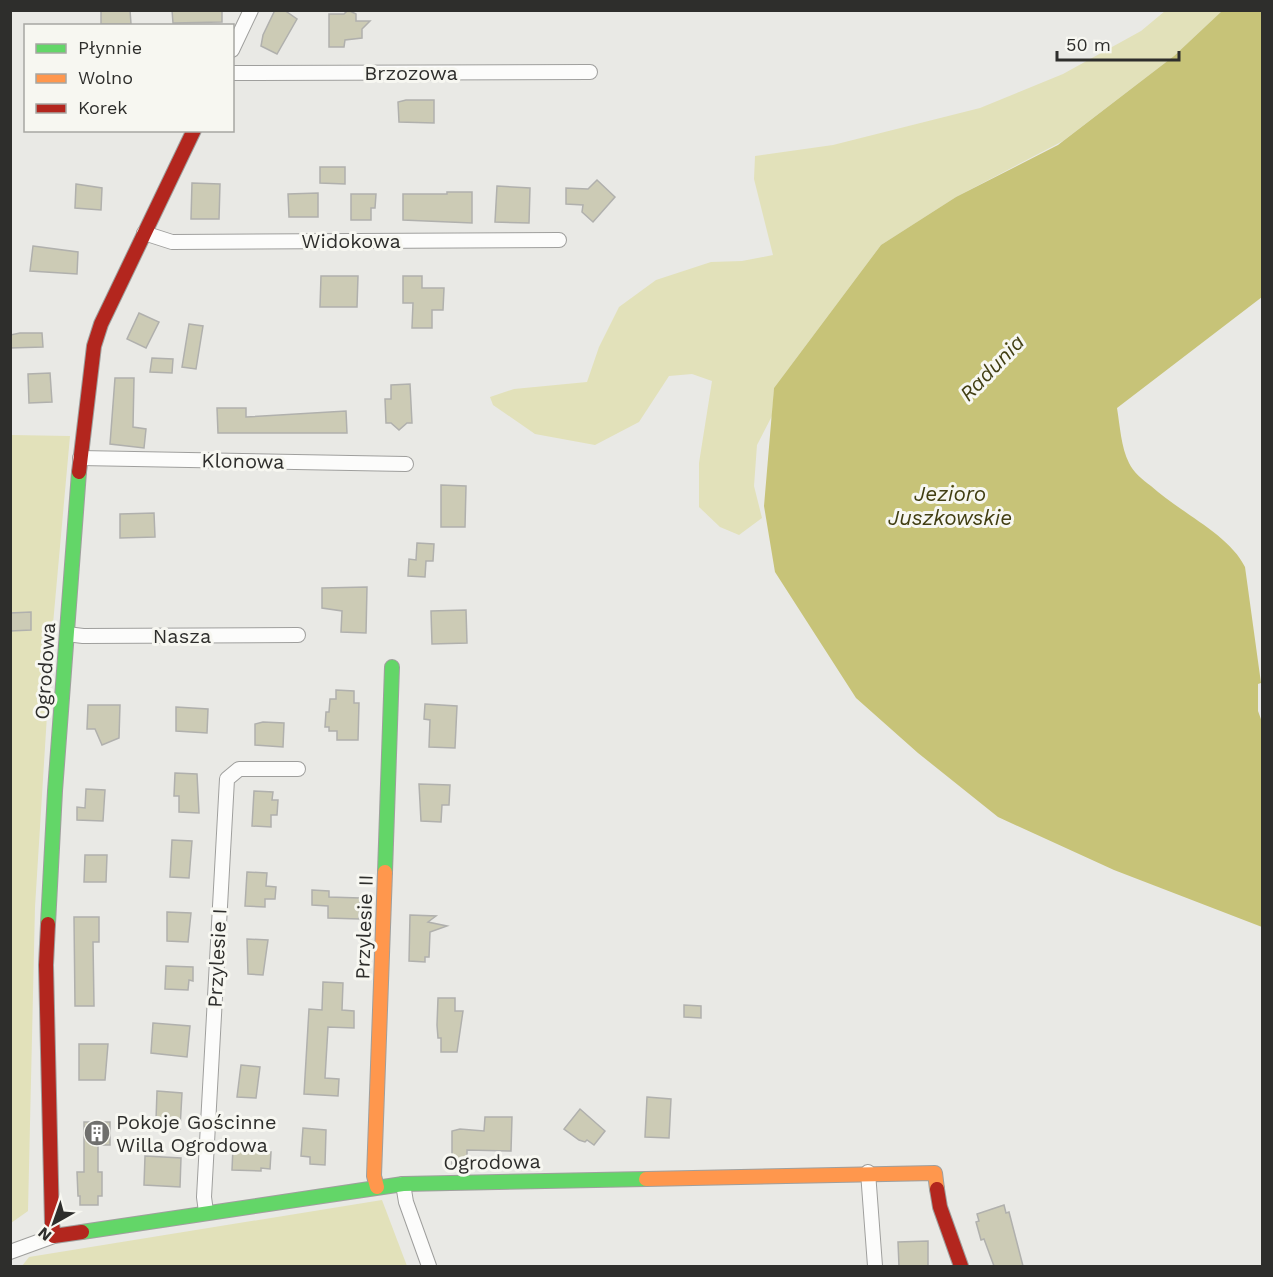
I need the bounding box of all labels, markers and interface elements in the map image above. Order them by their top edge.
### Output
legend [24,24,234,132]
scale bar [1057,24,1178,62]
text: 50 m [1066,34,1111,55]
text: Płynnie [78,37,142,58]
street label: Brzozowa [364,61,458,85]
text: Wolno [78,67,133,88]
text: Korek [78,97,128,118]
street label: Widokowa [301,229,401,253]
water label: Radunia [954,329,1029,406]
street label: Klonowa [201,448,285,474]
water label: Jezioro Juszkowskie [888,481,1012,530]
street label: Ogrodowa [30,622,60,720]
street label: Nasza [153,624,211,648]
street label: Przylesie II [350,874,378,980]
street label: Przylesie I [202,908,232,1008]
place label: Pokoje Gościnne Willa Ogrodowa [116,1110,277,1157]
building icon: Pokoje Gościnne Willa Ogrodowa [82,1118,112,1148]
street label: Ogrodowa [443,1149,541,1175]
north arrow [24,1193,84,1253]
text: N [34,1223,55,1245]

